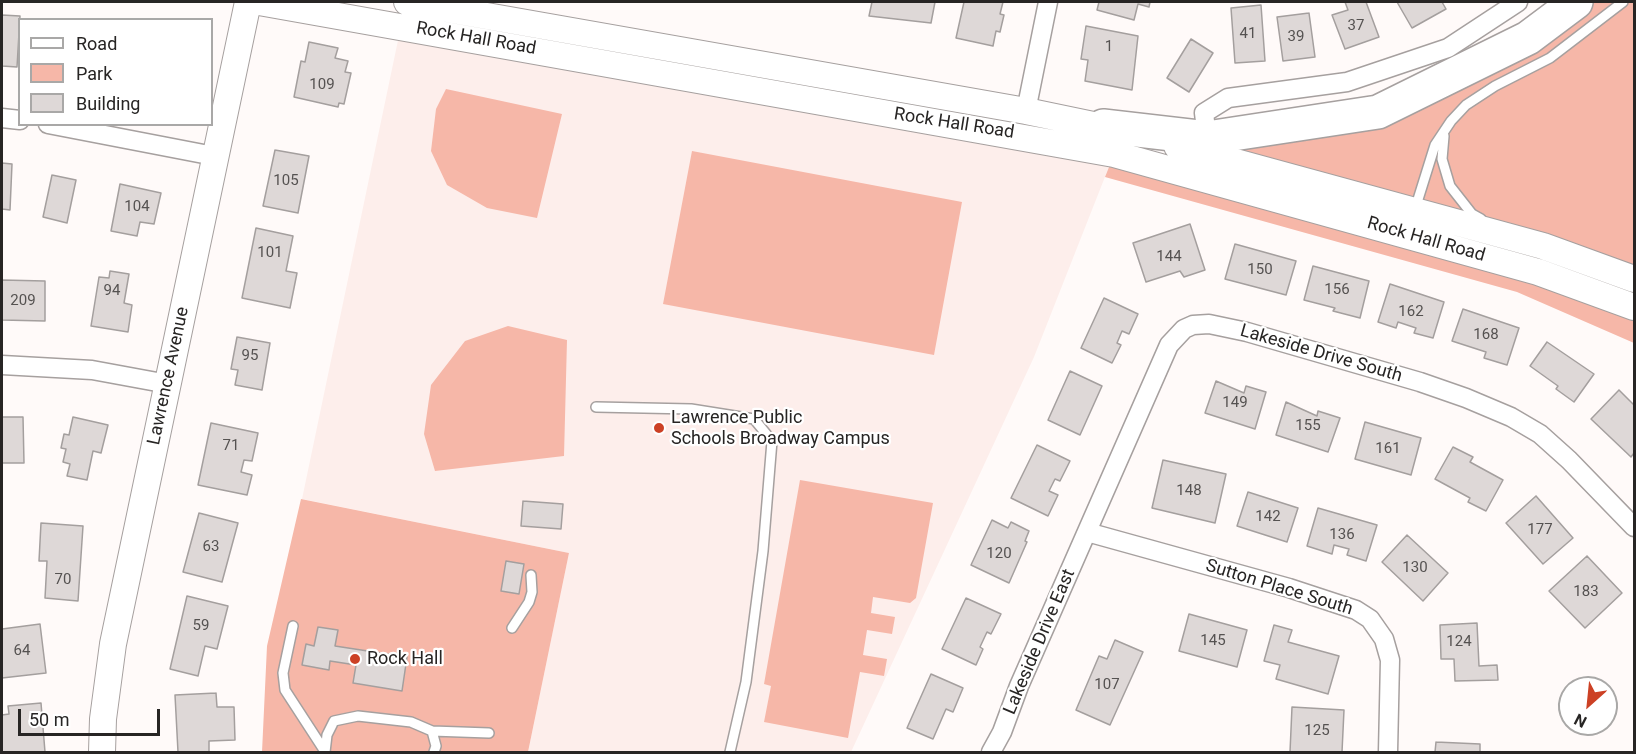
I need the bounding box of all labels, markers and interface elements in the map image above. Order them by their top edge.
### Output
house number: 37 [1348,17,1364,35]
legend [18,18,213,126]
street label: Rock Hall Road [414,18,538,60]
house number: 41 [1240,25,1256,43]
house number: 39 [1288,28,1304,46]
text: Road [76,33,117,54]
house number: 1 [1105,38,1113,56]
text: Park [76,63,112,84]
house number: 109 [309,76,335,94]
text: Building [76,93,140,114]
street label: Rock Hall Road [892,104,1016,144]
house number: 105 [273,172,299,190]
house number: 104 [124,198,150,216]
street label: Rock Hall Road [1365,213,1487,267]
house number: 101 [257,244,283,262]
house number: 144 [1156,248,1182,266]
house number: 150 [1247,261,1273,279]
house number: 156 [1324,281,1350,299]
house number: 94 [104,282,120,300]
house number: 209 [10,292,36,310]
house number: 162 [1398,303,1424,321]
street label: Lawrence Avenue [144,305,194,447]
street label: Lakeside Drive South [1238,321,1404,387]
house number: 168 [1473,326,1499,344]
house number: 95 [242,347,258,365]
house number: 149 [1222,394,1248,412]
place label: Lawrence Public Schools Broadway Campus [671,407,890,450]
house number: 155 [1295,417,1321,435]
marker: Lawrence Public Schools Broadway Campus [652,421,666,435]
house number: 71 [223,437,239,455]
house number: 161 [1375,440,1401,458]
house number: 148 [1176,482,1202,500]
house number: 142 [1255,508,1281,526]
house number: 177 [1527,521,1553,539]
house number: 136 [1329,526,1355,544]
house number: 63 [203,538,219,556]
house number: 120 [986,545,1012,563]
street label: Sutton Place South [1203,555,1355,621]
house number: 130 [1402,559,1428,577]
street label: Lakeside Drive East [1000,566,1080,718]
house number: 70 [55,571,71,589]
house number: 183 [1573,583,1599,601]
house number: 59 [193,617,209,635]
house number: 145 [1200,632,1226,650]
house number: 124 [1446,633,1472,651]
house number: 64 [14,642,30,660]
place label: Rock Hall [367,648,443,670]
marker: Rock Hall [348,652,362,666]
house number: 107 [1094,676,1120,694]
north arrow [1558,676,1618,736]
scale bar [21,697,164,735]
text: 50 m [29,709,69,730]
text: N [1571,710,1590,732]
house number: 125 [1304,722,1330,740]

